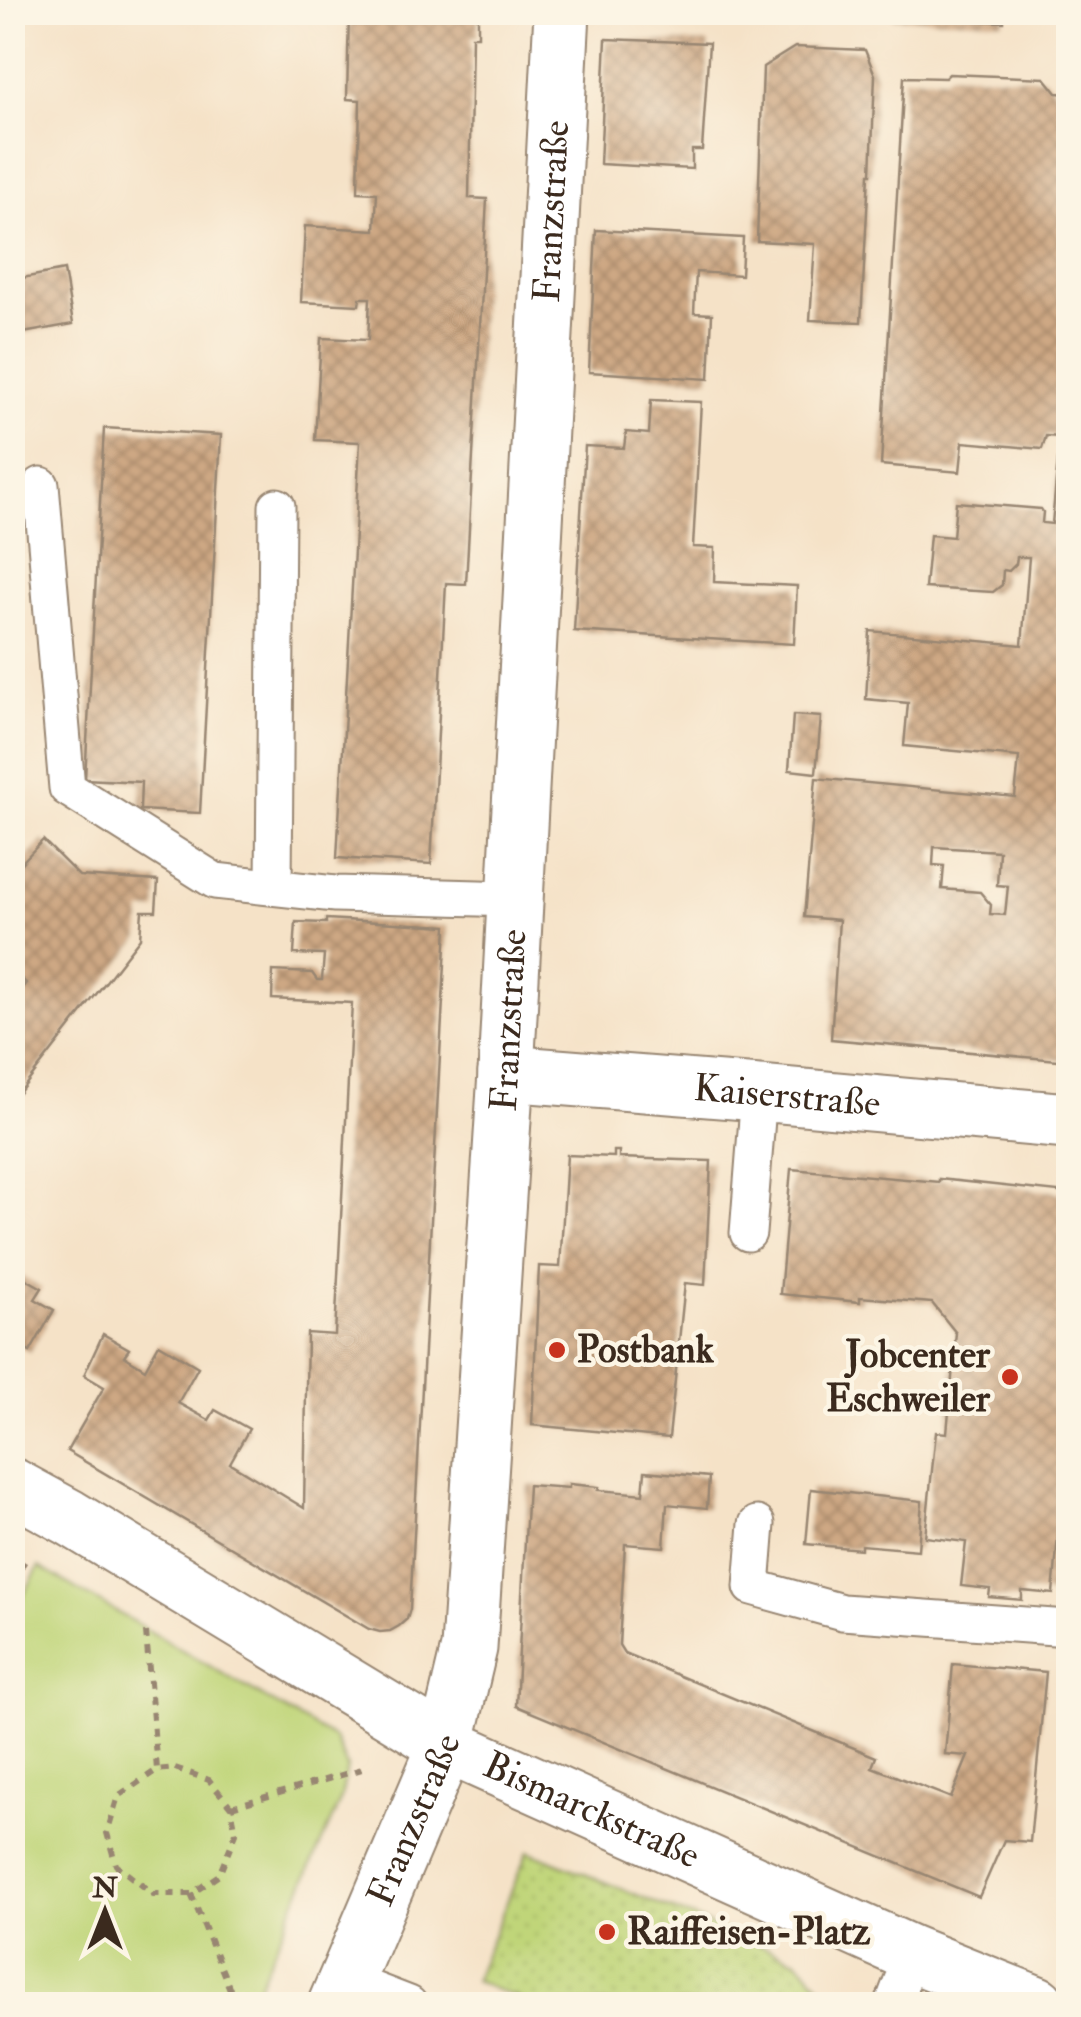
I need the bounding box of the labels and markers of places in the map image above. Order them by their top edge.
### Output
place label: Postbank [577,1326,715,1374]
place label: Jobcenter Eschweiler [826,1331,991,1423]
marker: Postbank [546,1339,568,1361]
marker: Jobcenter Eschweiler [999,1366,1021,1388]
place label: Raiffeisen-Platz [627,1908,871,1956]
marker: Raiffeisen-Platz [596,1921,618,1943]

